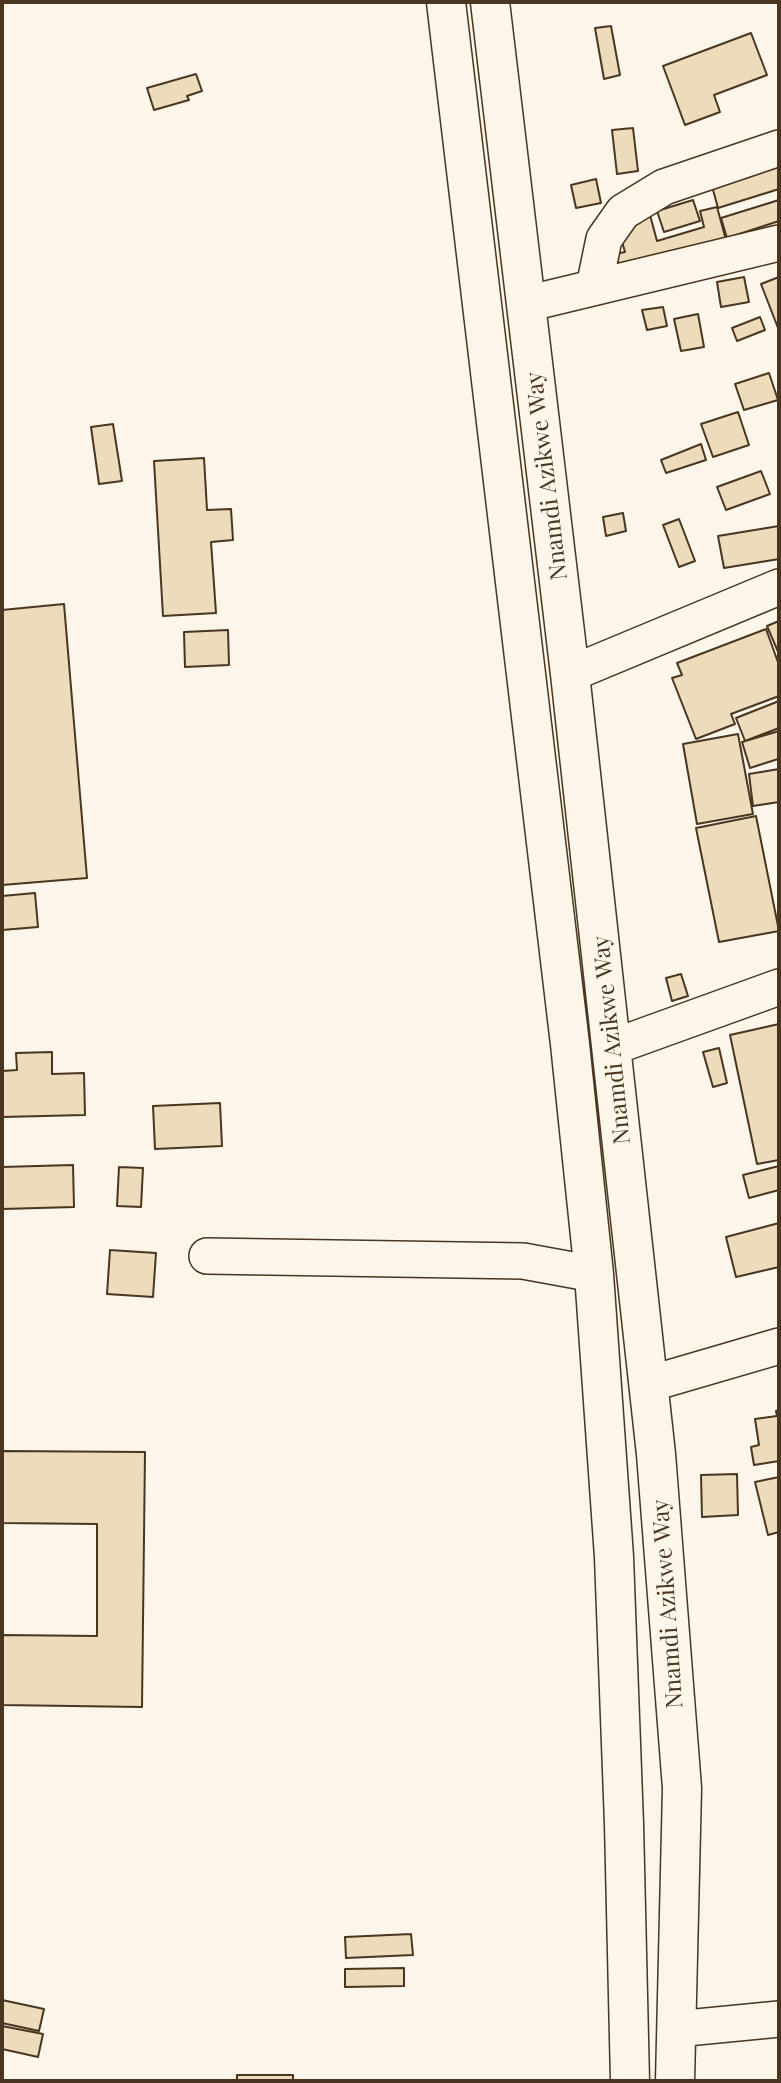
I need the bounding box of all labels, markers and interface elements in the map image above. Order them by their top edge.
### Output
street label: Nnamdi Azikwe Way [521,370,573,582]
street label: Nnamdi Azikwe Way [587,934,637,1146]
street label: Nnamdi Azikwe Way [647,1498,689,1710]

